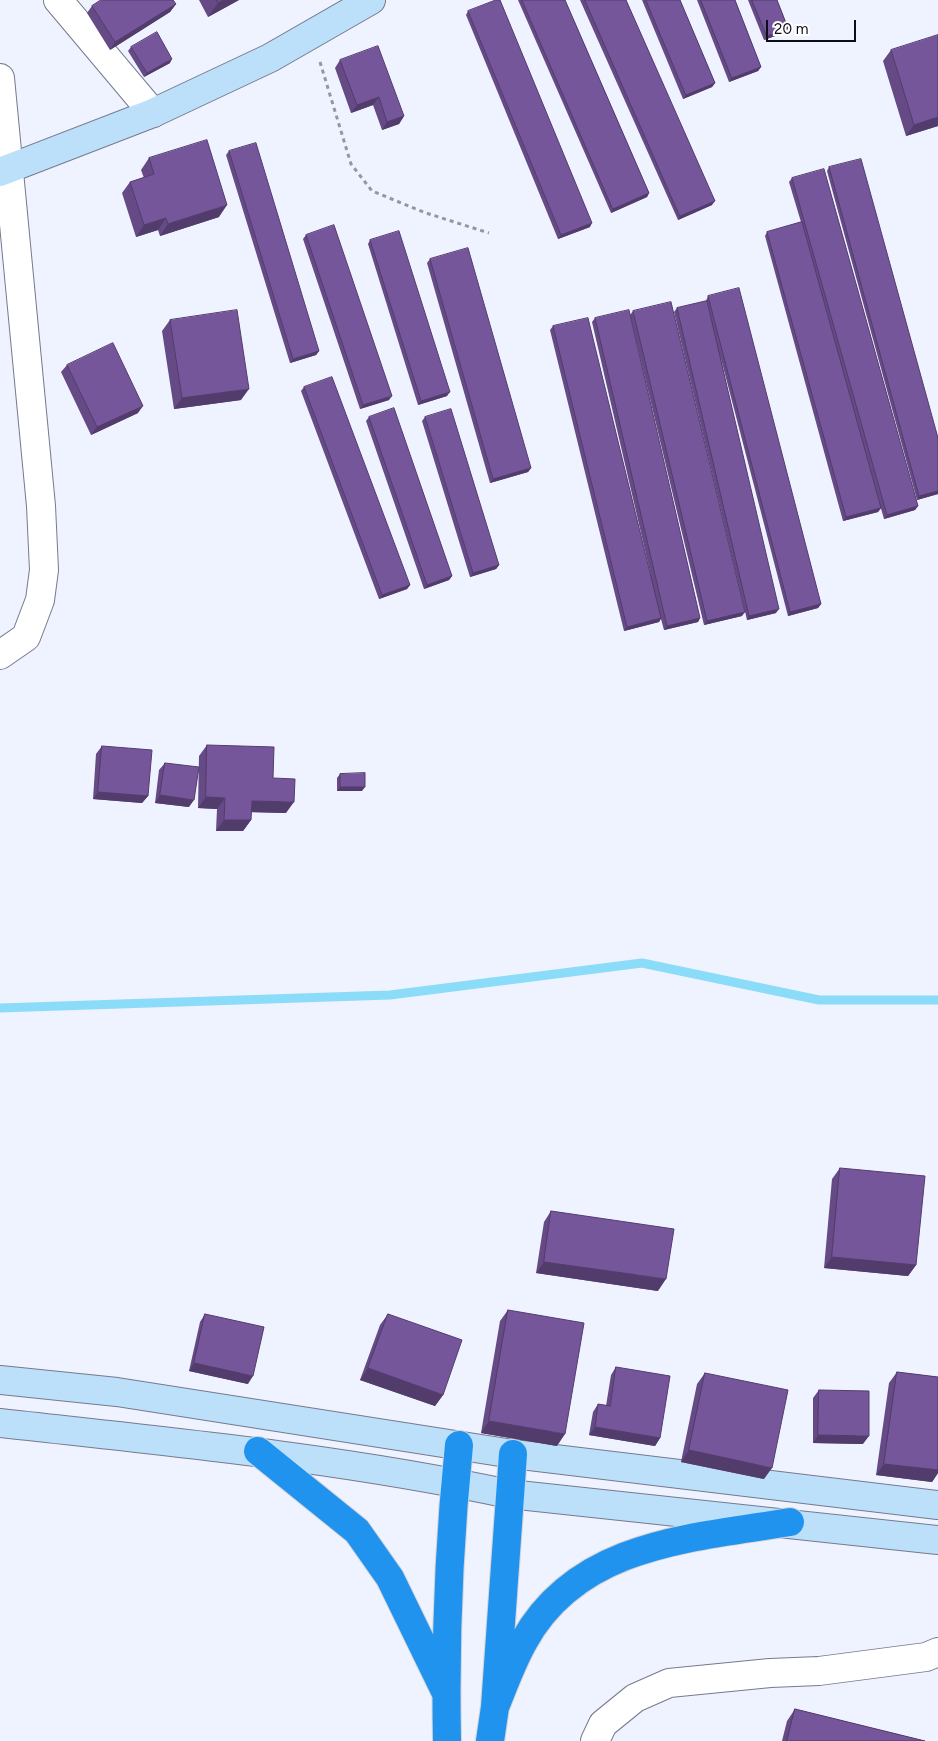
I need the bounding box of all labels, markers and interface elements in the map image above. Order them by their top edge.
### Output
scale bar [768,10,858,42]
text: 20 m [774,20,808,38]

